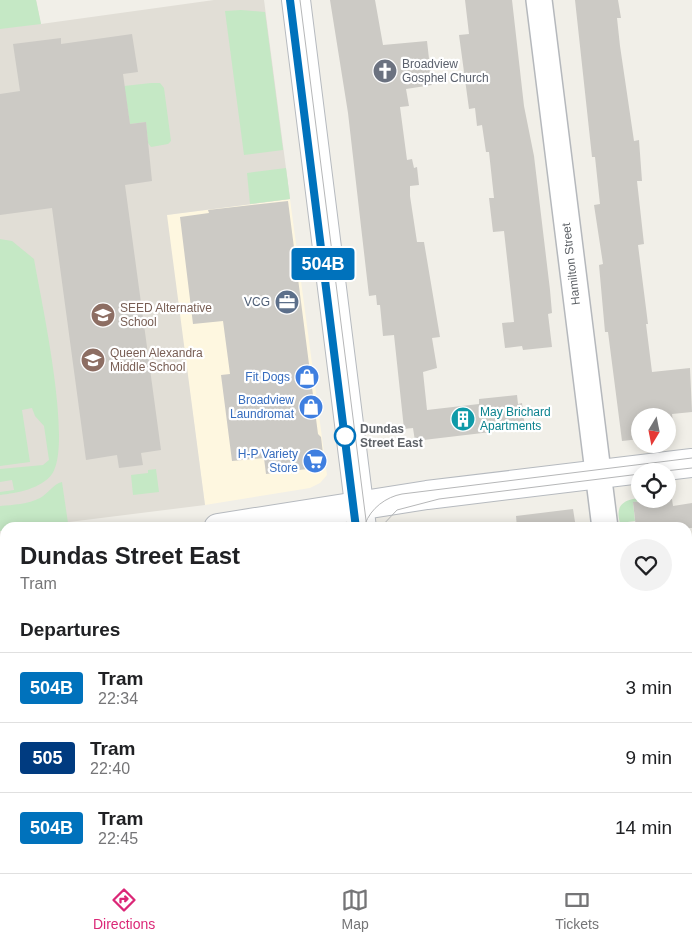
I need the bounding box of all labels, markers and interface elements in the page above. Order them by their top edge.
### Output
place label: Broadview Gosphel Church [402,57,489,85]
church icon: Broadview Gosphel Church [372,58,398,84]
street label: Hamilton Street [559,221,583,306]
line badge: 504B [288,248,358,280]
text: 504B [301,254,345,274]
office icon: VCG [274,289,300,315]
place label: VCG [244,295,270,309]
place label: SEED Alternative School [120,301,212,329]
school or university icon: SEED Alternative School [90,302,116,328]
place label: Queen Alexandra Middle School [110,346,203,374]
school or university icon: Queen Alexandra Middle School [80,347,106,373]
shop icon: Fit Dogs [294,364,320,390]
place label: Fit Dogs [245,370,290,384]
place label: Broadview Laundromat [230,393,295,421]
shop icon: Broadview Laundromat [298,394,324,420]
place label: May Brichard Apartments [480,405,551,433]
building icon: May Brichard Apartments [450,406,476,432]
north arrow [631,408,676,452]
map controls [631,408,676,508]
place label: Dundas Street East [360,422,423,450]
marker: Dundas Street East [334,425,356,447]
place label: H-P Variety Store [238,447,298,475]
supermarket icon: H-P Variety Store [302,448,328,474]
button: locate [631,463,676,508]
button: heart [620,539,672,591]
text: Dundas Street East [20,542,240,569]
text: Tram [20,575,57,592]
text: Departures [20,619,120,640]
text: Tram [98,668,143,689]
text: 3 min [626,677,672,698]
text: 504B [30,678,73,698]
text: 22:34 [98,690,138,707]
text: Tram [90,738,135,759]
text: 9 min [626,747,672,768]
text: 505 [32,748,63,768]
text: 22:40 [90,760,130,777]
text: Tram [98,808,143,829]
text: 14 min [615,817,672,838]
text: 504B [30,818,73,838]
text: 22:45 [98,830,138,847]
tab: Directions [93,886,155,932]
tab: Map [341,886,369,932]
tab: Tickets [555,886,599,932]

